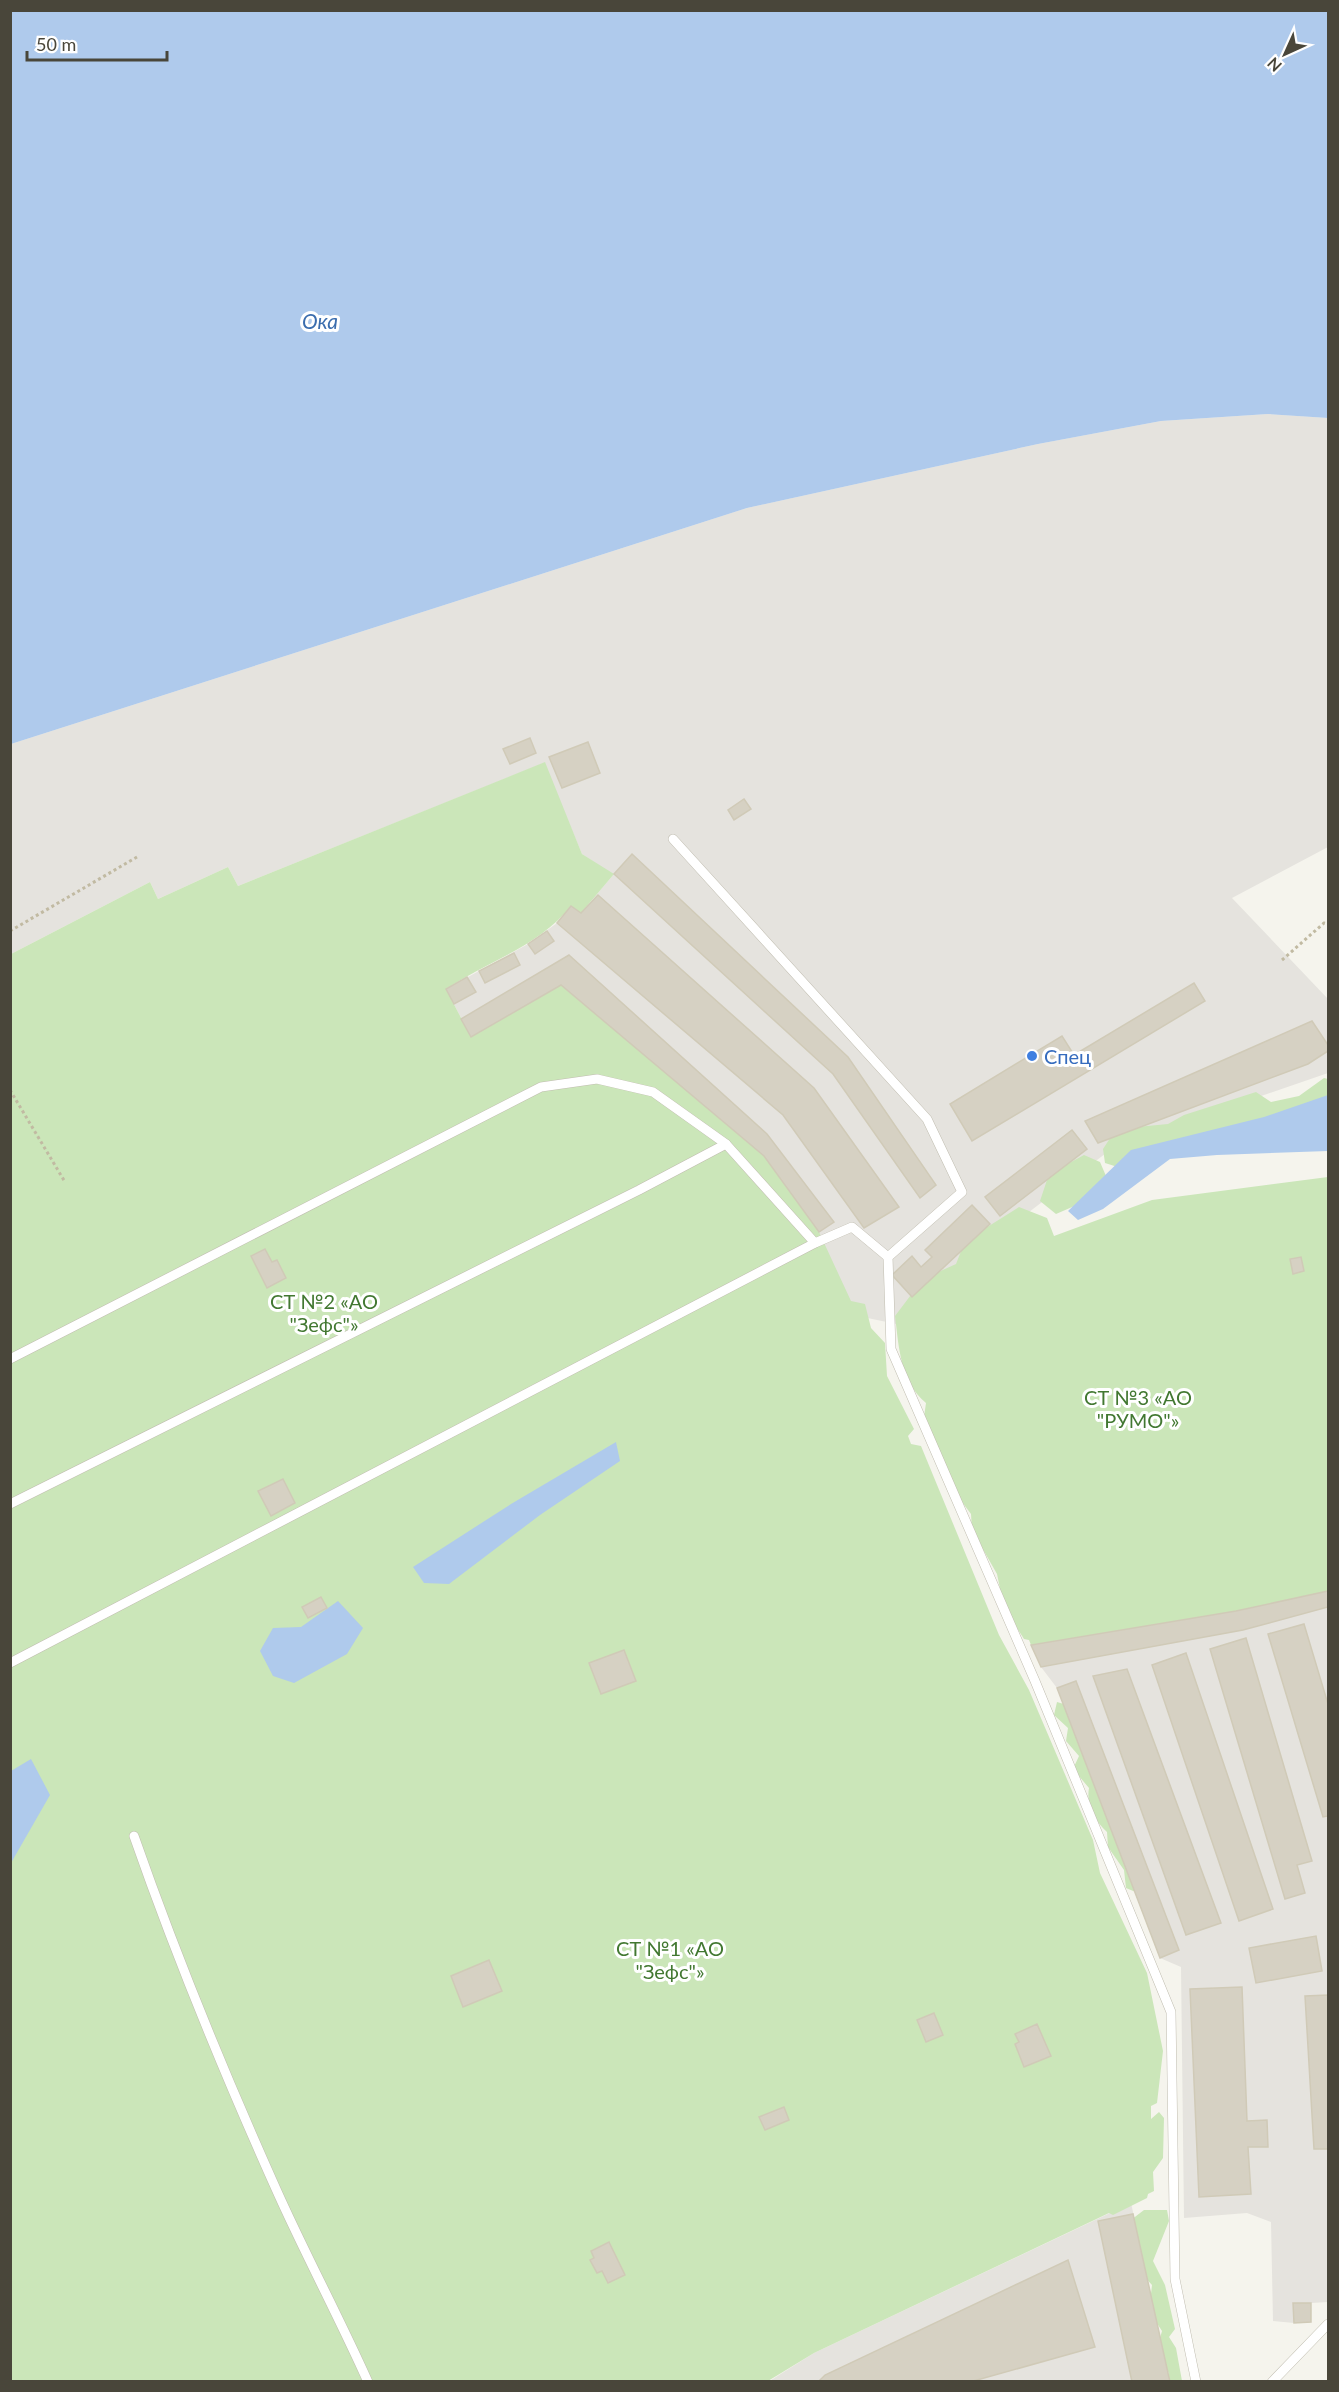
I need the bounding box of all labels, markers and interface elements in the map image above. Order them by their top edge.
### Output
scale bar [27,24,166,62]
north arrow [1255,24,1315,84]
text: 50 m [36,33,76,55]
text: N [1263,54,1285,76]
water label: Ока [302,308,338,333]
place label: Спец [1044,1044,1091,1068]
marker: Спец [1025,1049,1039,1063]
park label: СТ №2 «АО "Зефс"» [270,1289,378,1336]
park label: СТ №3 «АО "РУМО"» [1084,1385,1192,1432]
park label: СТ №1 «АО "Зефс"» [616,1936,724,1983]

